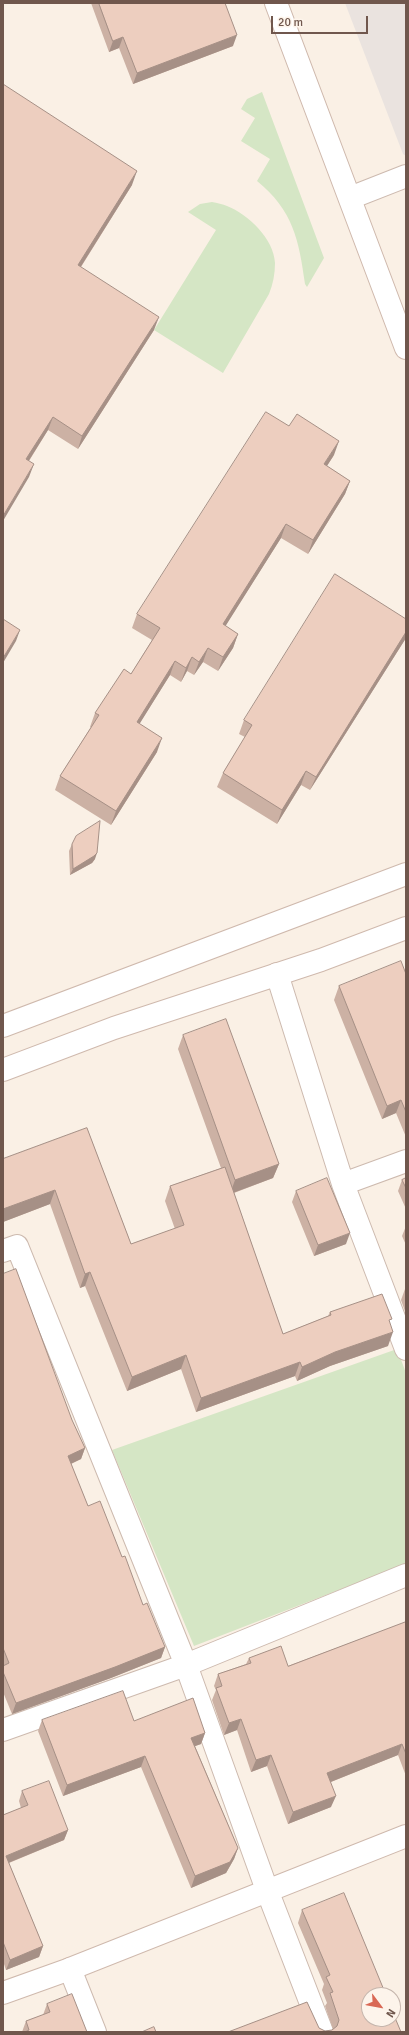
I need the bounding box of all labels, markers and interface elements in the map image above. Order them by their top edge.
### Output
scale bar [273,8,370,34]
text: 20 m [278,15,303,30]
north arrow [361,1987,401,2027]
text: N [383,2006,398,2020]

